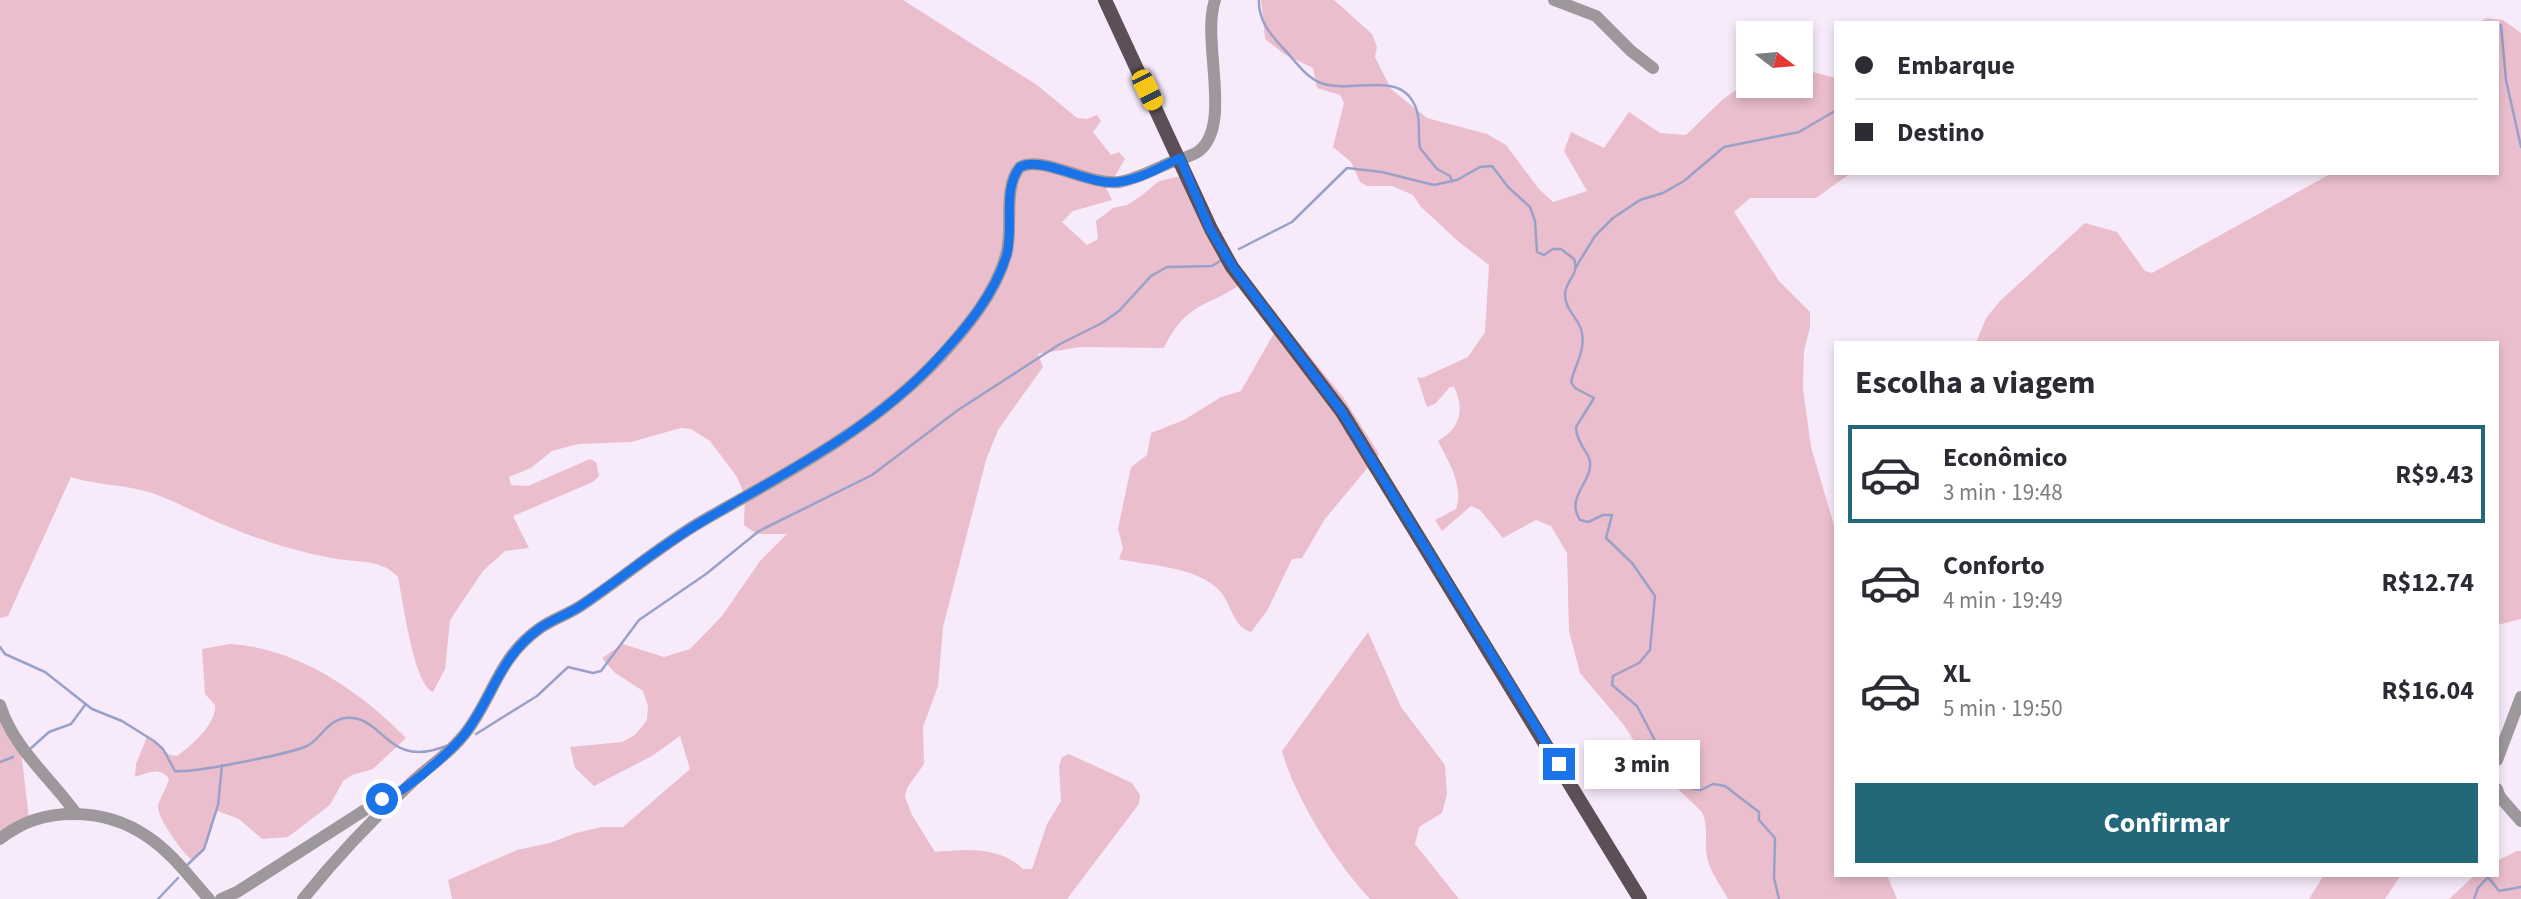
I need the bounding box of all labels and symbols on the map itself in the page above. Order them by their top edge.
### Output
north arrow [1736,21,1813,98]
car [1129,67,1166,113]
callout: 3 min [1584,740,1699,788]
route end [1543,748,1575,780]
route start [366,783,398,815]

